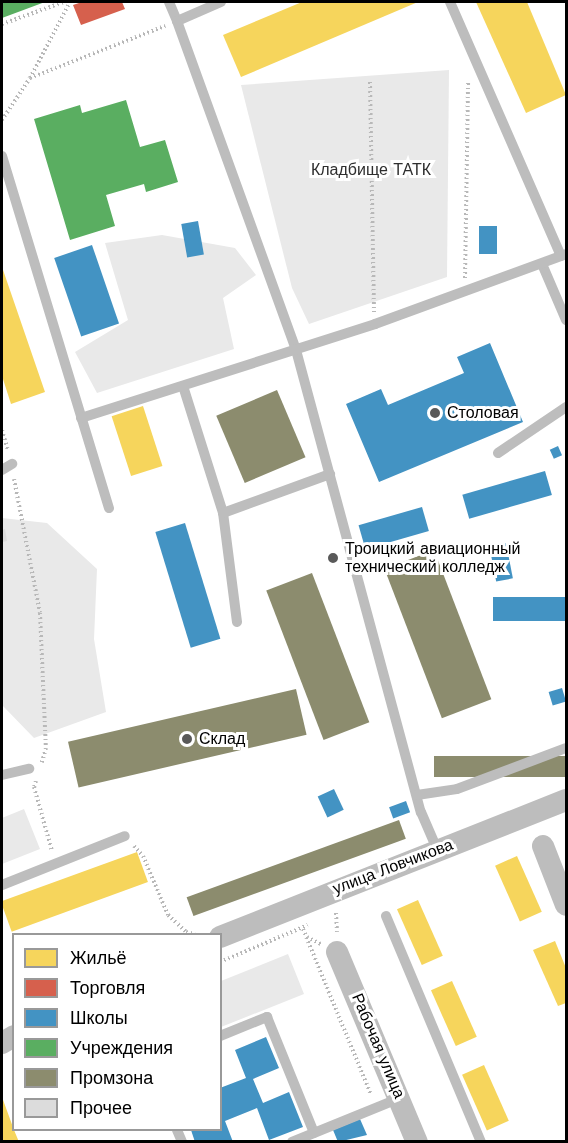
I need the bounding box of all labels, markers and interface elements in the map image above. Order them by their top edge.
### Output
park label: Кладбище ТАТК [311,160,431,180]
place label: Столовая [447,403,519,423]
marker: Столовая [428,406,442,420]
place label: Троицкий авиационный технический колледж [345,539,520,577]
marker: Троицкий авиационный технический колледж [326,551,340,565]
place label: Склад [199,729,245,749]
marker: Склад [180,732,194,746]
street label: улица Ловчикова [330,835,456,899]
legend [12,933,222,1131]
text: Жильё [70,947,127,968]
text: Торговля [70,977,145,998]
street label: Рабочая улица [347,991,409,1101]
text: Школы [70,1007,128,1028]
text: Учреждения [70,1037,173,1058]
text: Промзона [70,1067,153,1088]
text: Прочее [70,1097,132,1118]

